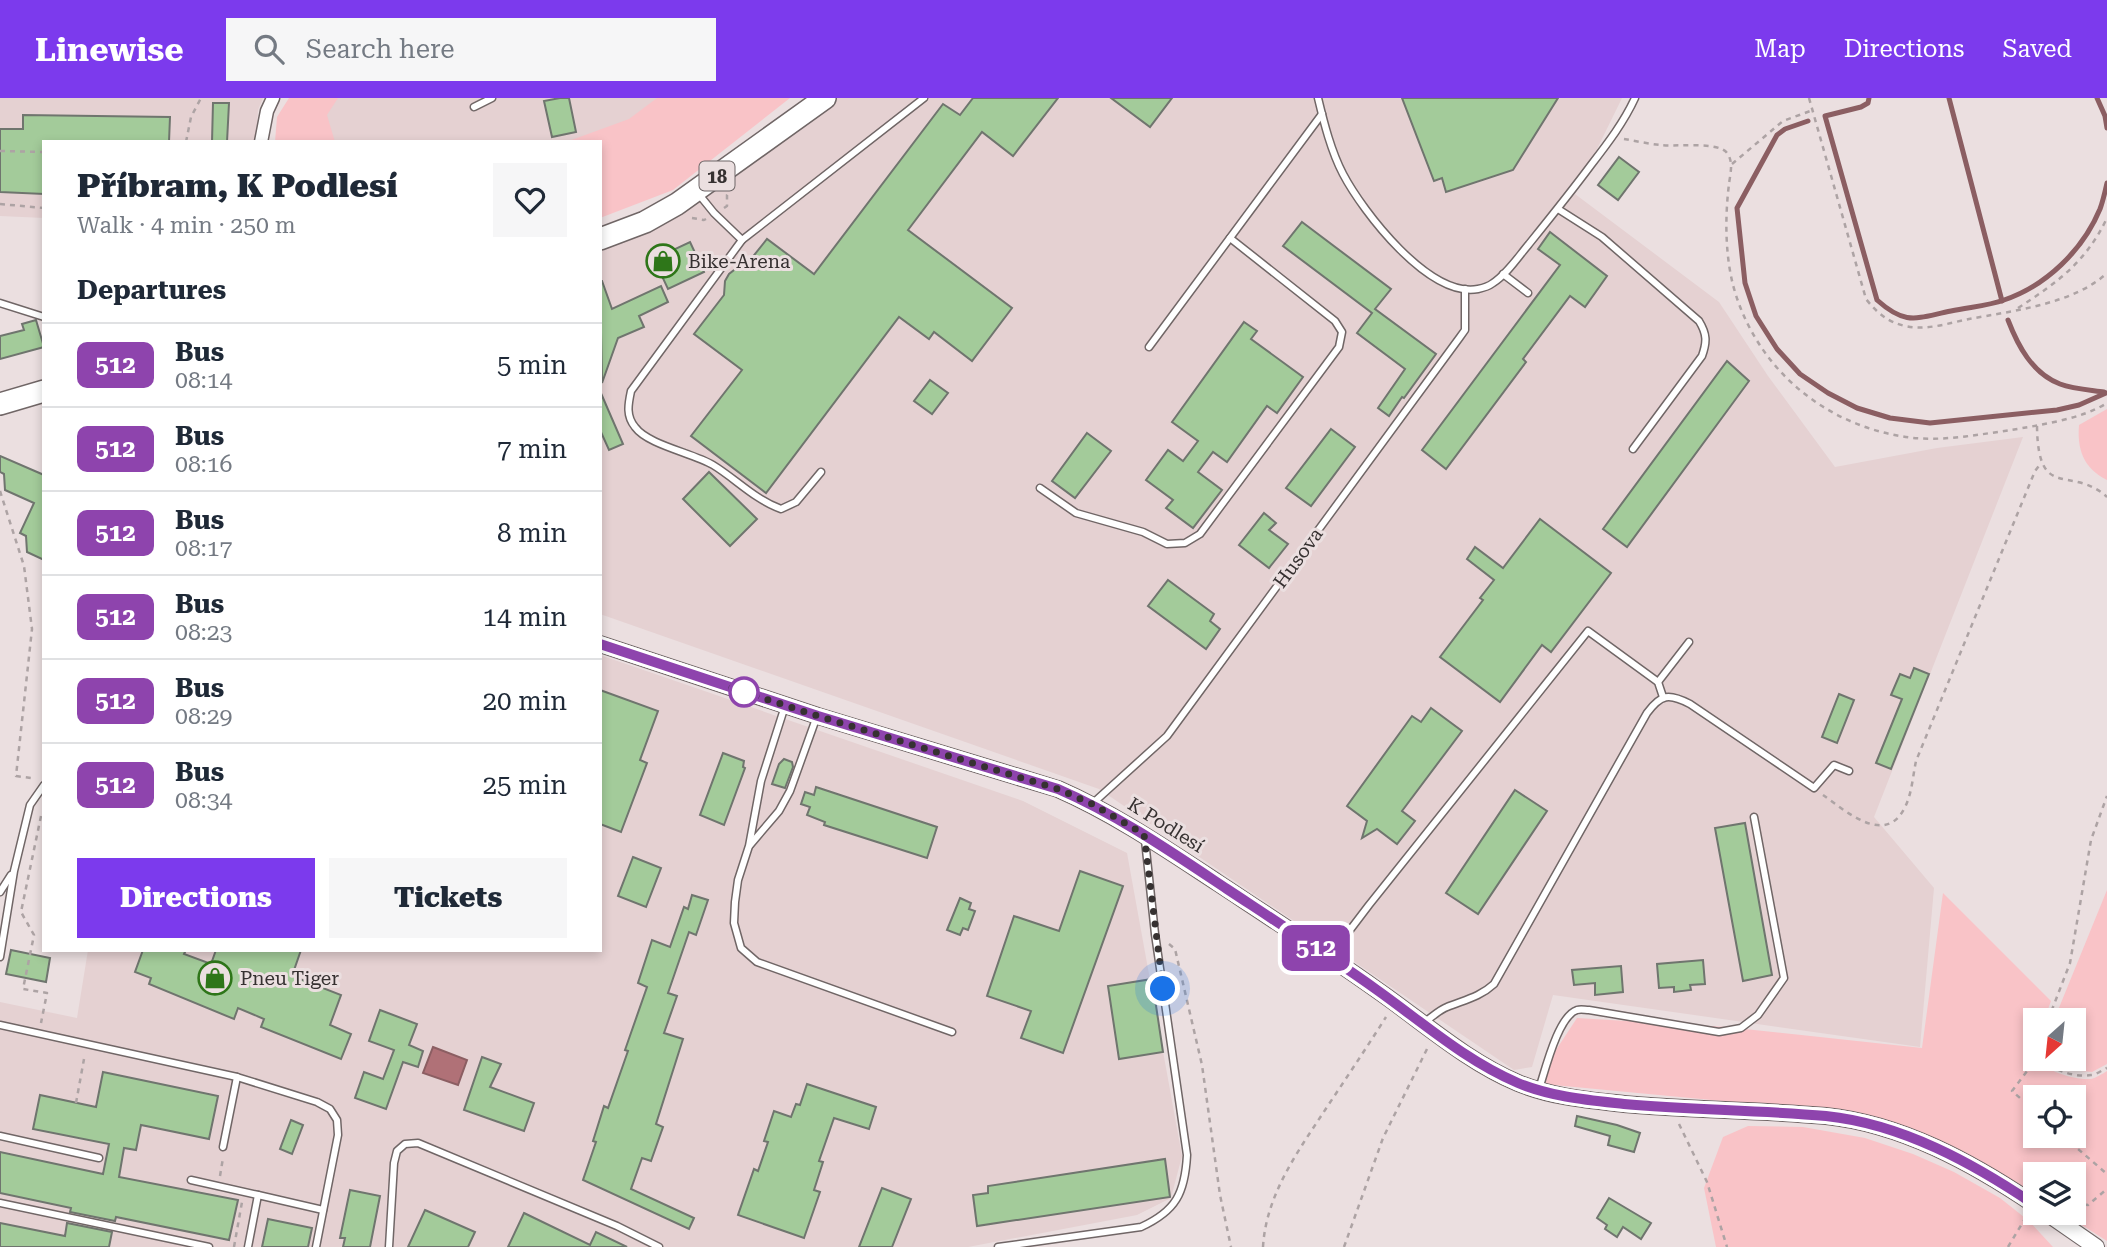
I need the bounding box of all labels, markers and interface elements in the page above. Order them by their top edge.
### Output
search box [226,18,716,81]
text: Linewise [35,30,184,69]
icon: search [250,30,288,68]
text: Search here [306,34,455,64]
text: Map [1754,35,1806,63]
text: Directions [1844,35,1964,63]
text: Saved [2002,35,2072,63]
road number: 18 [700,162,734,190]
button: heart [493,163,567,237]
text: Příbram, K Podlesí [77,166,398,205]
text: Walk · 4 min · 250 m [77,212,296,239]
shop icon: Bike-Arena [644,242,682,280]
place label: Bike-Arena [688,250,791,273]
text: Departures [77,275,226,305]
text: Bus [175,337,224,367]
text: 5 min [497,350,567,380]
text: 512 [95,351,136,379]
text: 08:14 [175,367,232,394]
text: Bus [175,421,224,451]
text: 7 min [497,434,567,464]
text: 512 [95,435,136,463]
text: 08:16 [175,451,232,478]
text: Bus [175,505,224,535]
text: 8 min [497,518,567,548]
text: 512 [95,519,136,547]
street label: Husova [1268,523,1328,593]
text: 08:17 [175,535,232,562]
text: Bus [175,589,224,619]
text: 14 min [483,602,567,632]
text: 512 [95,603,136,631]
text: 08:23 [175,619,232,646]
text: Bus [175,673,224,703]
unlabelled marker [729,677,759,707]
text: 20 min [483,686,567,716]
text: 512 [95,687,136,715]
text: 08:29 [175,703,232,730]
text: Bus [175,757,224,787]
text: 25 min [483,770,567,800]
text: 512 [95,771,136,799]
text: 08:34 [175,787,232,814]
street label: K Podlesí [1124,793,1208,857]
button: Directions [77,858,315,938]
button: Tickets [329,858,567,938]
line badge: 512 [1276,925,1356,971]
text: 512 [1296,934,1336,962]
shop icon: Pneu Tiger [196,959,234,997]
place label: Pneu Tiger [240,967,339,990]
your location [1145,971,1180,1006]
north arrow [2023,1008,2086,1071]
map controls [2023,1008,2086,1225]
button: locate [2023,1085,2086,1148]
button: layers [2023,1162,2086,1225]

